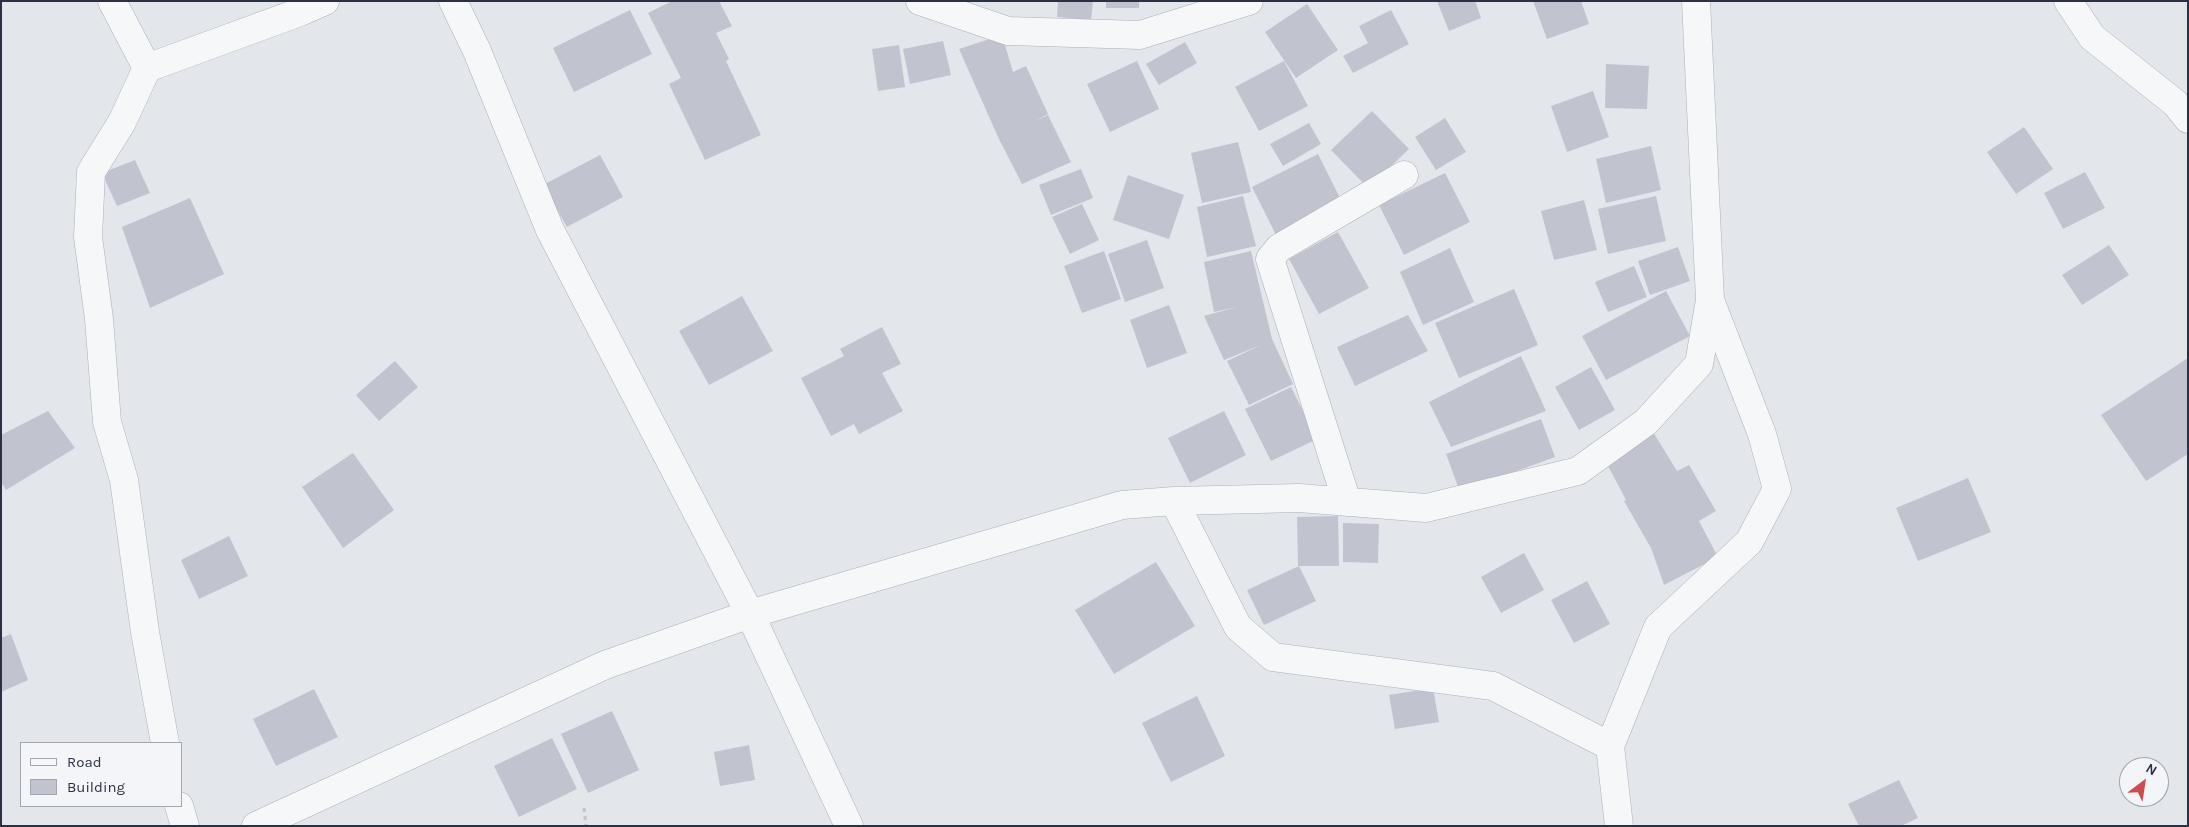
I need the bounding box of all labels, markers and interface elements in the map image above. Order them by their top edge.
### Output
legend [20,742,182,807]
text: Road [67,753,102,771]
north arrow [2119,757,2169,807]
text: N [2143,760,2160,779]
text: Building [67,778,125,796]

